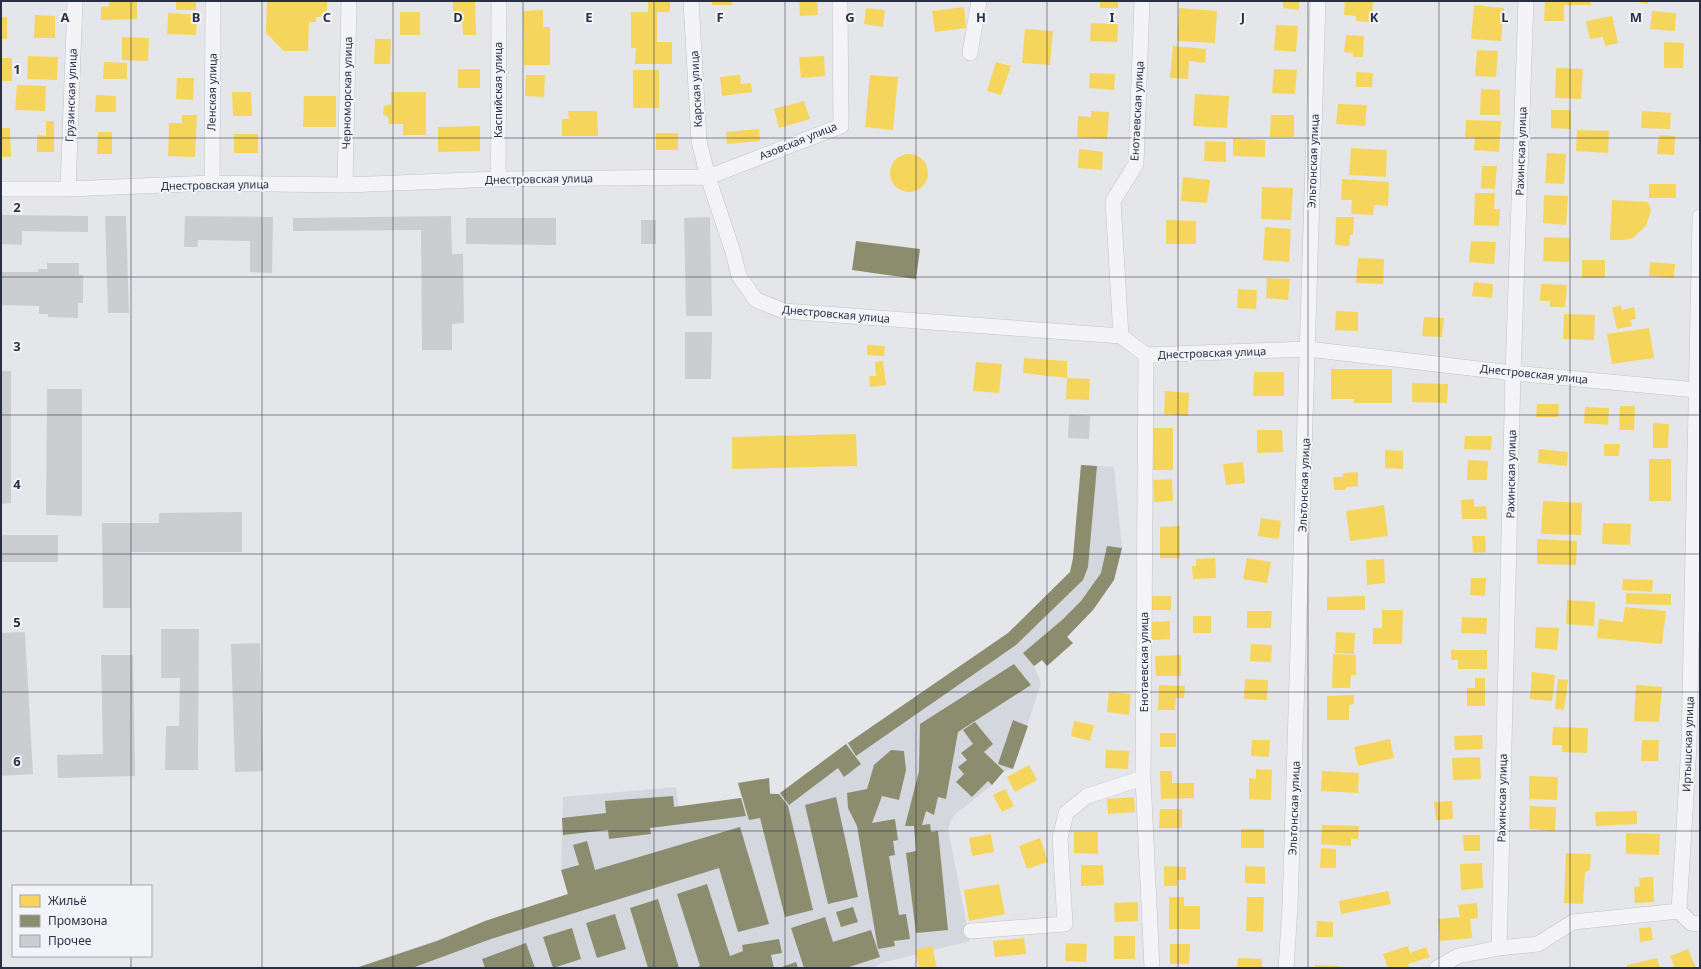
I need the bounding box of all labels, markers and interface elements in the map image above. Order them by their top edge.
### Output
text: A [61,8,70,26]
text: B [192,8,200,26]
text: C [323,8,331,26]
text: D [453,8,463,26]
text: E [585,8,593,26]
text: F [716,8,724,26]
text: G [845,8,855,26]
text: H [976,8,986,26]
text: I [1109,8,1115,26]
text: J [1240,8,1245,26]
text: K [1370,8,1379,26]
text: L [1501,8,1509,26]
text: M [1630,8,1642,26]
street label: Черноморская улица [338,37,355,149]
street label: Каспийская улица [490,42,505,138]
street label: Грузинская улица [61,48,80,142]
street label: Карская улица [686,50,705,128]
street label: Ленская улица [203,53,220,131]
text: 1 [13,60,21,78]
street label: Енотаевская улица [1126,60,1147,161]
street label: Рахинская улица [1511,106,1530,196]
street label: Эльтонская улица [1303,113,1322,209]
street label: Азовская улица [757,118,839,163]
street label: Днестровская улица [485,170,593,187]
street label: Днестровская улица [161,176,269,193]
text: 2 [13,198,21,216]
street label: Днестровская улица [781,301,891,326]
text: 3 [13,337,21,355]
street label: Днестровская улица [1158,343,1266,362]
street label: Днестровская улица [1479,360,1589,387]
street label: Рахинская улица [1502,429,1519,519]
street label: Эльтонская улица [1294,437,1313,533]
text: 4 [13,475,21,493]
street label: Енотаевская улица [1136,612,1151,712]
text: 5 [13,613,21,631]
street label: Иртышская улица [1678,696,1697,792]
text: 6 [13,752,21,770]
street label: Рахинская улица [1493,753,1510,843]
street label: Эльтонская улица [1284,760,1303,856]
legend [12,885,152,957]
text: Жильё [48,892,87,909]
text: Промзона [48,912,107,929]
text: Прочее [48,932,92,949]

